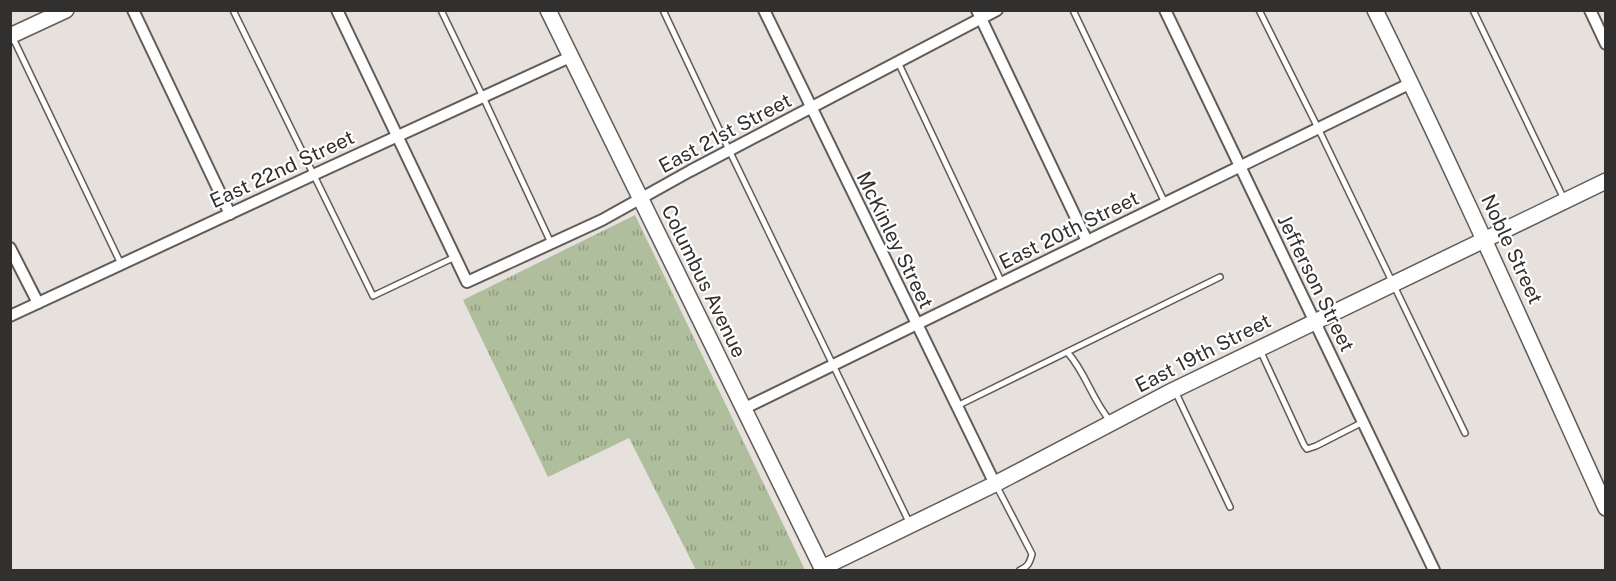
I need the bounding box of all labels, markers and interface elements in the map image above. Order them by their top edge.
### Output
street label: East 21st Street [655,88,795,178]
street label: East 22nd Street [206,125,358,213]
street label: McKinley Street [852,168,938,312]
street label: East 20th Street [995,186,1143,274]
street label: Noble Street [1476,190,1548,308]
street label: Columbus Avenue [657,201,751,361]
street label: Jefferson Street [1272,211,1360,355]
street label: East 19th Street [1131,308,1275,398]

